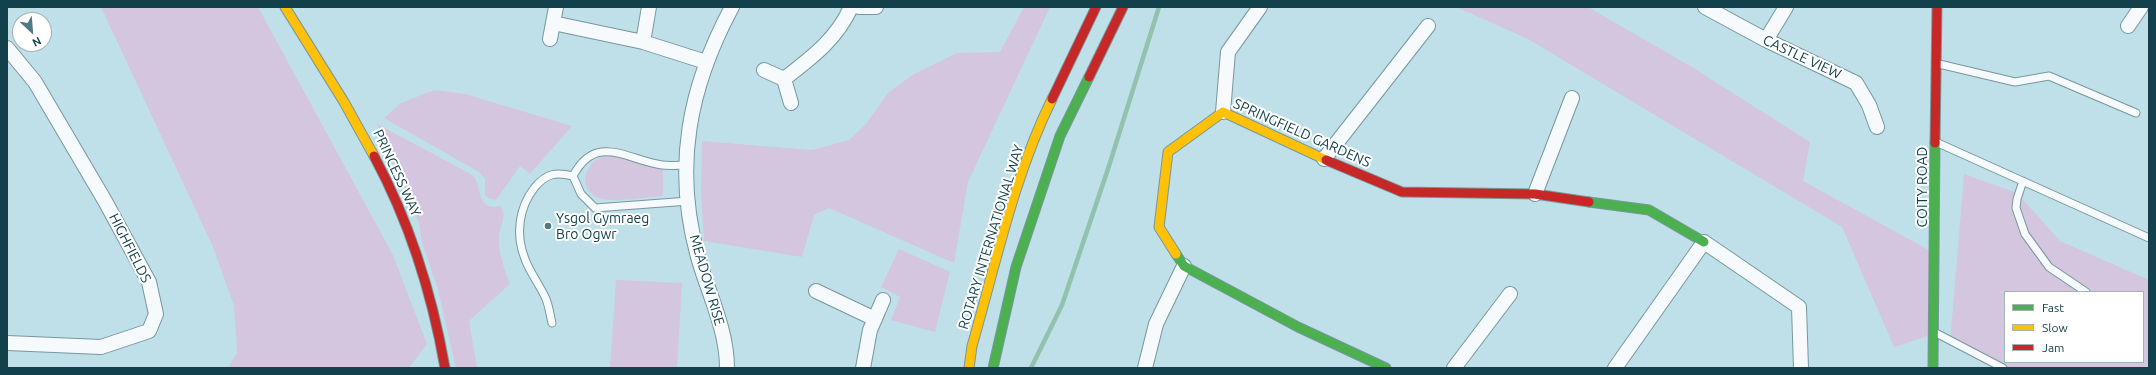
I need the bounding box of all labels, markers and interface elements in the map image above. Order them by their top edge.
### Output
north arrow [12,12,52,52]
street label: CASTLE VIEW [1760,31,1844,83]
text: N [30,35,43,49]
street label: SPRINGFIELD GARDENS [1231,95,1373,171]
street label: PRINCESS WAY [370,127,424,219]
street label: ROTARY INTERNATIONAL WAY [955,143,1027,331]
street label: COITY ROAD [1914,147,1930,227]
place label: Ysgol Gymraeg Bro Ogwr [556,210,649,242]
street label: HIGHFIELDS [105,211,155,285]
marker: Ysgol Gymraeg Bro Ogwr [543,221,553,231]
street label: MEADOW RISE [686,233,728,327]
legend [2004,291,2144,363]
text: Fast [2042,301,2064,314]
text: Slow [2042,321,2068,334]
text: Jam [2042,341,2064,354]

